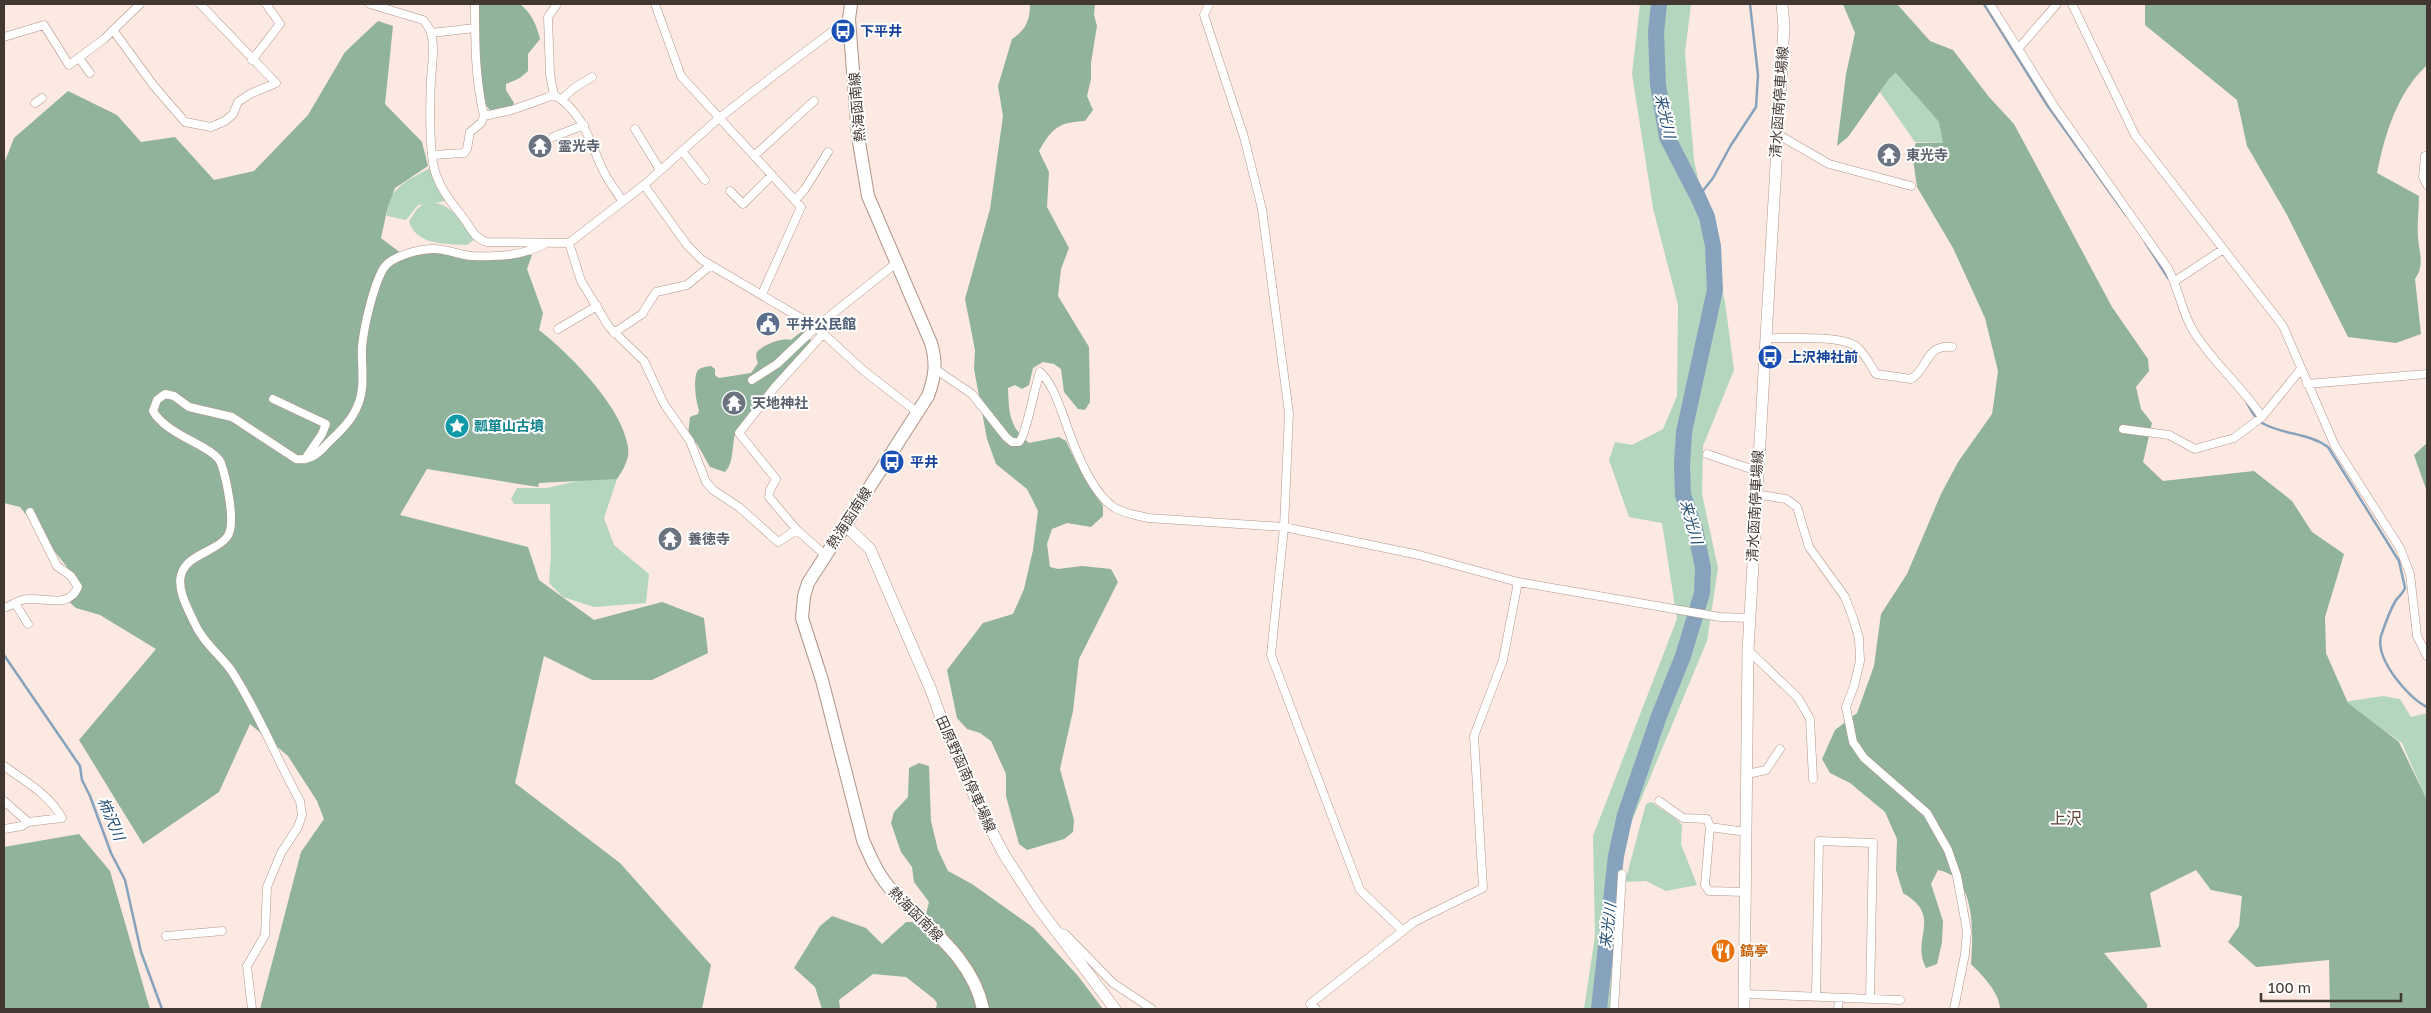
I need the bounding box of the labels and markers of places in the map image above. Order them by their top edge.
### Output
bus stop icon: 下平井 [830,18,856,44]
place label: 下平井 [860,22,902,39]
temple icon: 霊光寺 [527,133,553,159]
place label: 霊光寺 [558,137,600,154]
temple icon: 東光寺 [1876,142,1902,168]
place label: 東光寺 [1906,146,1948,163]
public building icon: 平井公民館 [755,311,781,337]
place label: 平井公民館 [786,315,856,332]
bus stop icon: 上沢神社前 [1757,344,1783,370]
place label: 上沢神社前 [1788,348,1858,365]
temple icon: 天地神社 [721,390,747,416]
place label: 天地神社 [752,394,808,411]
place icon: 瓢箪山古墳 [444,413,470,439]
place label: 瓢箪山古墳 [474,417,544,434]
bus stop icon: 平井 [879,449,905,475]
place label: 平井 [910,453,938,470]
temple icon: 養徳寺 [657,526,683,552]
place label: 養徳寺 [688,530,730,547]
restaurant icon: 鎬亭 [1710,938,1736,964]
place label: 鎬亭 [1740,942,1768,959]

